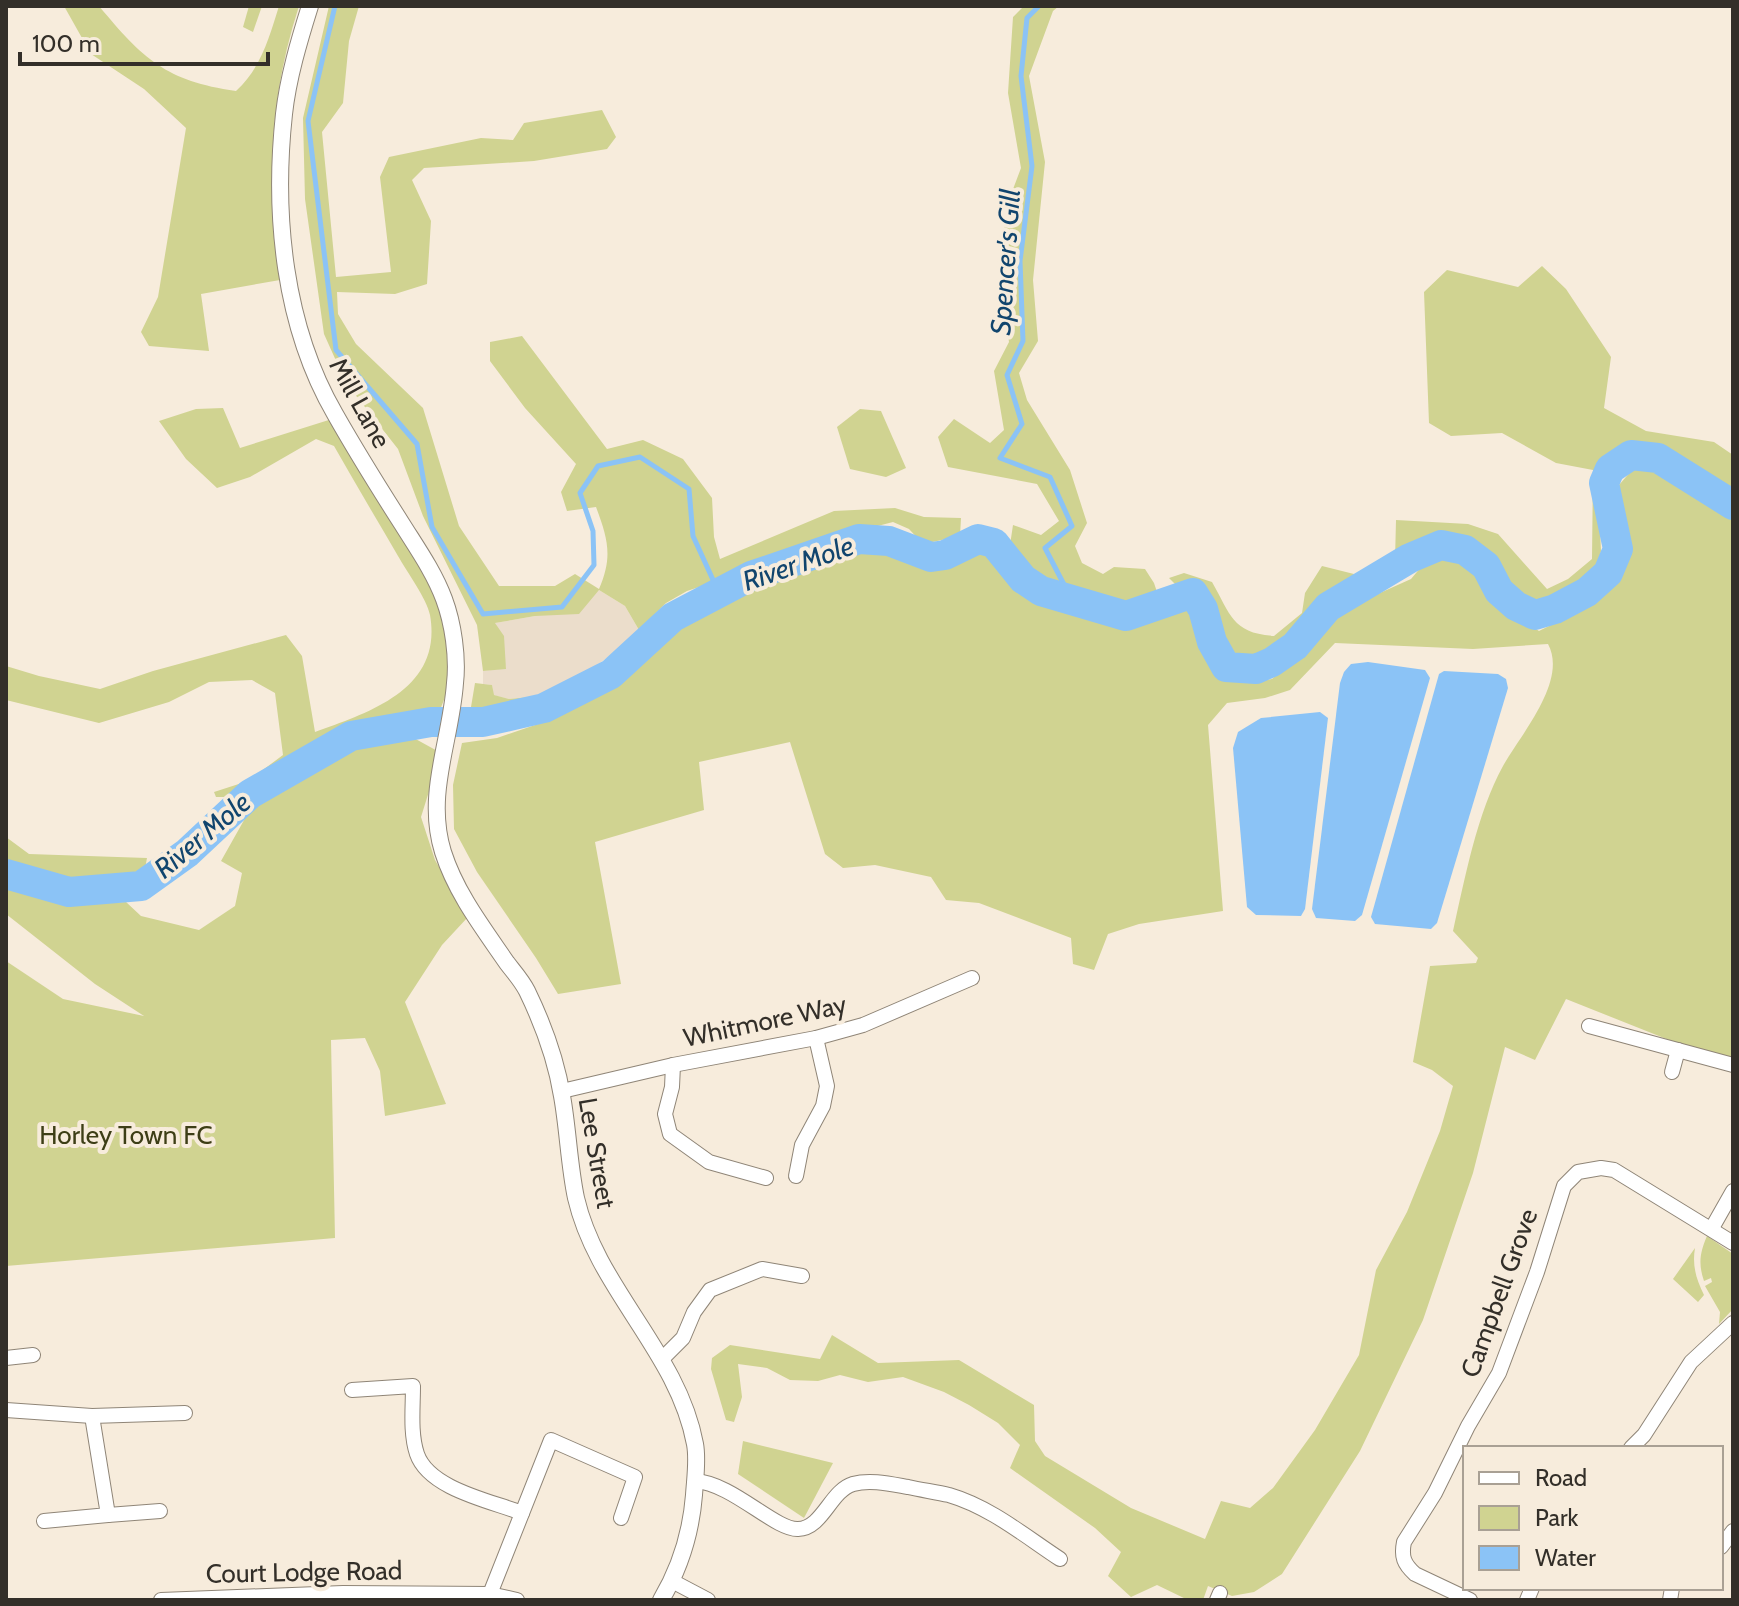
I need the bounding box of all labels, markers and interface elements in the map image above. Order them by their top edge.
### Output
scale bar [20,16,268,66]
text: 100 m [32,29,100,58]
water label: Spencer's Gill [983,187,1027,336]
street label: Mill Lane [322,352,398,454]
water label: River Mole [738,528,858,598]
water label: River Mole [147,785,257,885]
street label: Whitmore Way [681,988,849,1054]
street label: Lee Street [572,1095,623,1211]
park label: Horley Town FC [39,1119,213,1151]
street label: Campbell Grove [1454,1204,1544,1382]
legend [1463,1446,1723,1590]
text: Road [1535,1463,1587,1492]
text: Park [1535,1503,1578,1532]
text: Water [1535,1543,1596,1572]
street label: Court Lodge Road [206,1554,402,1590]

